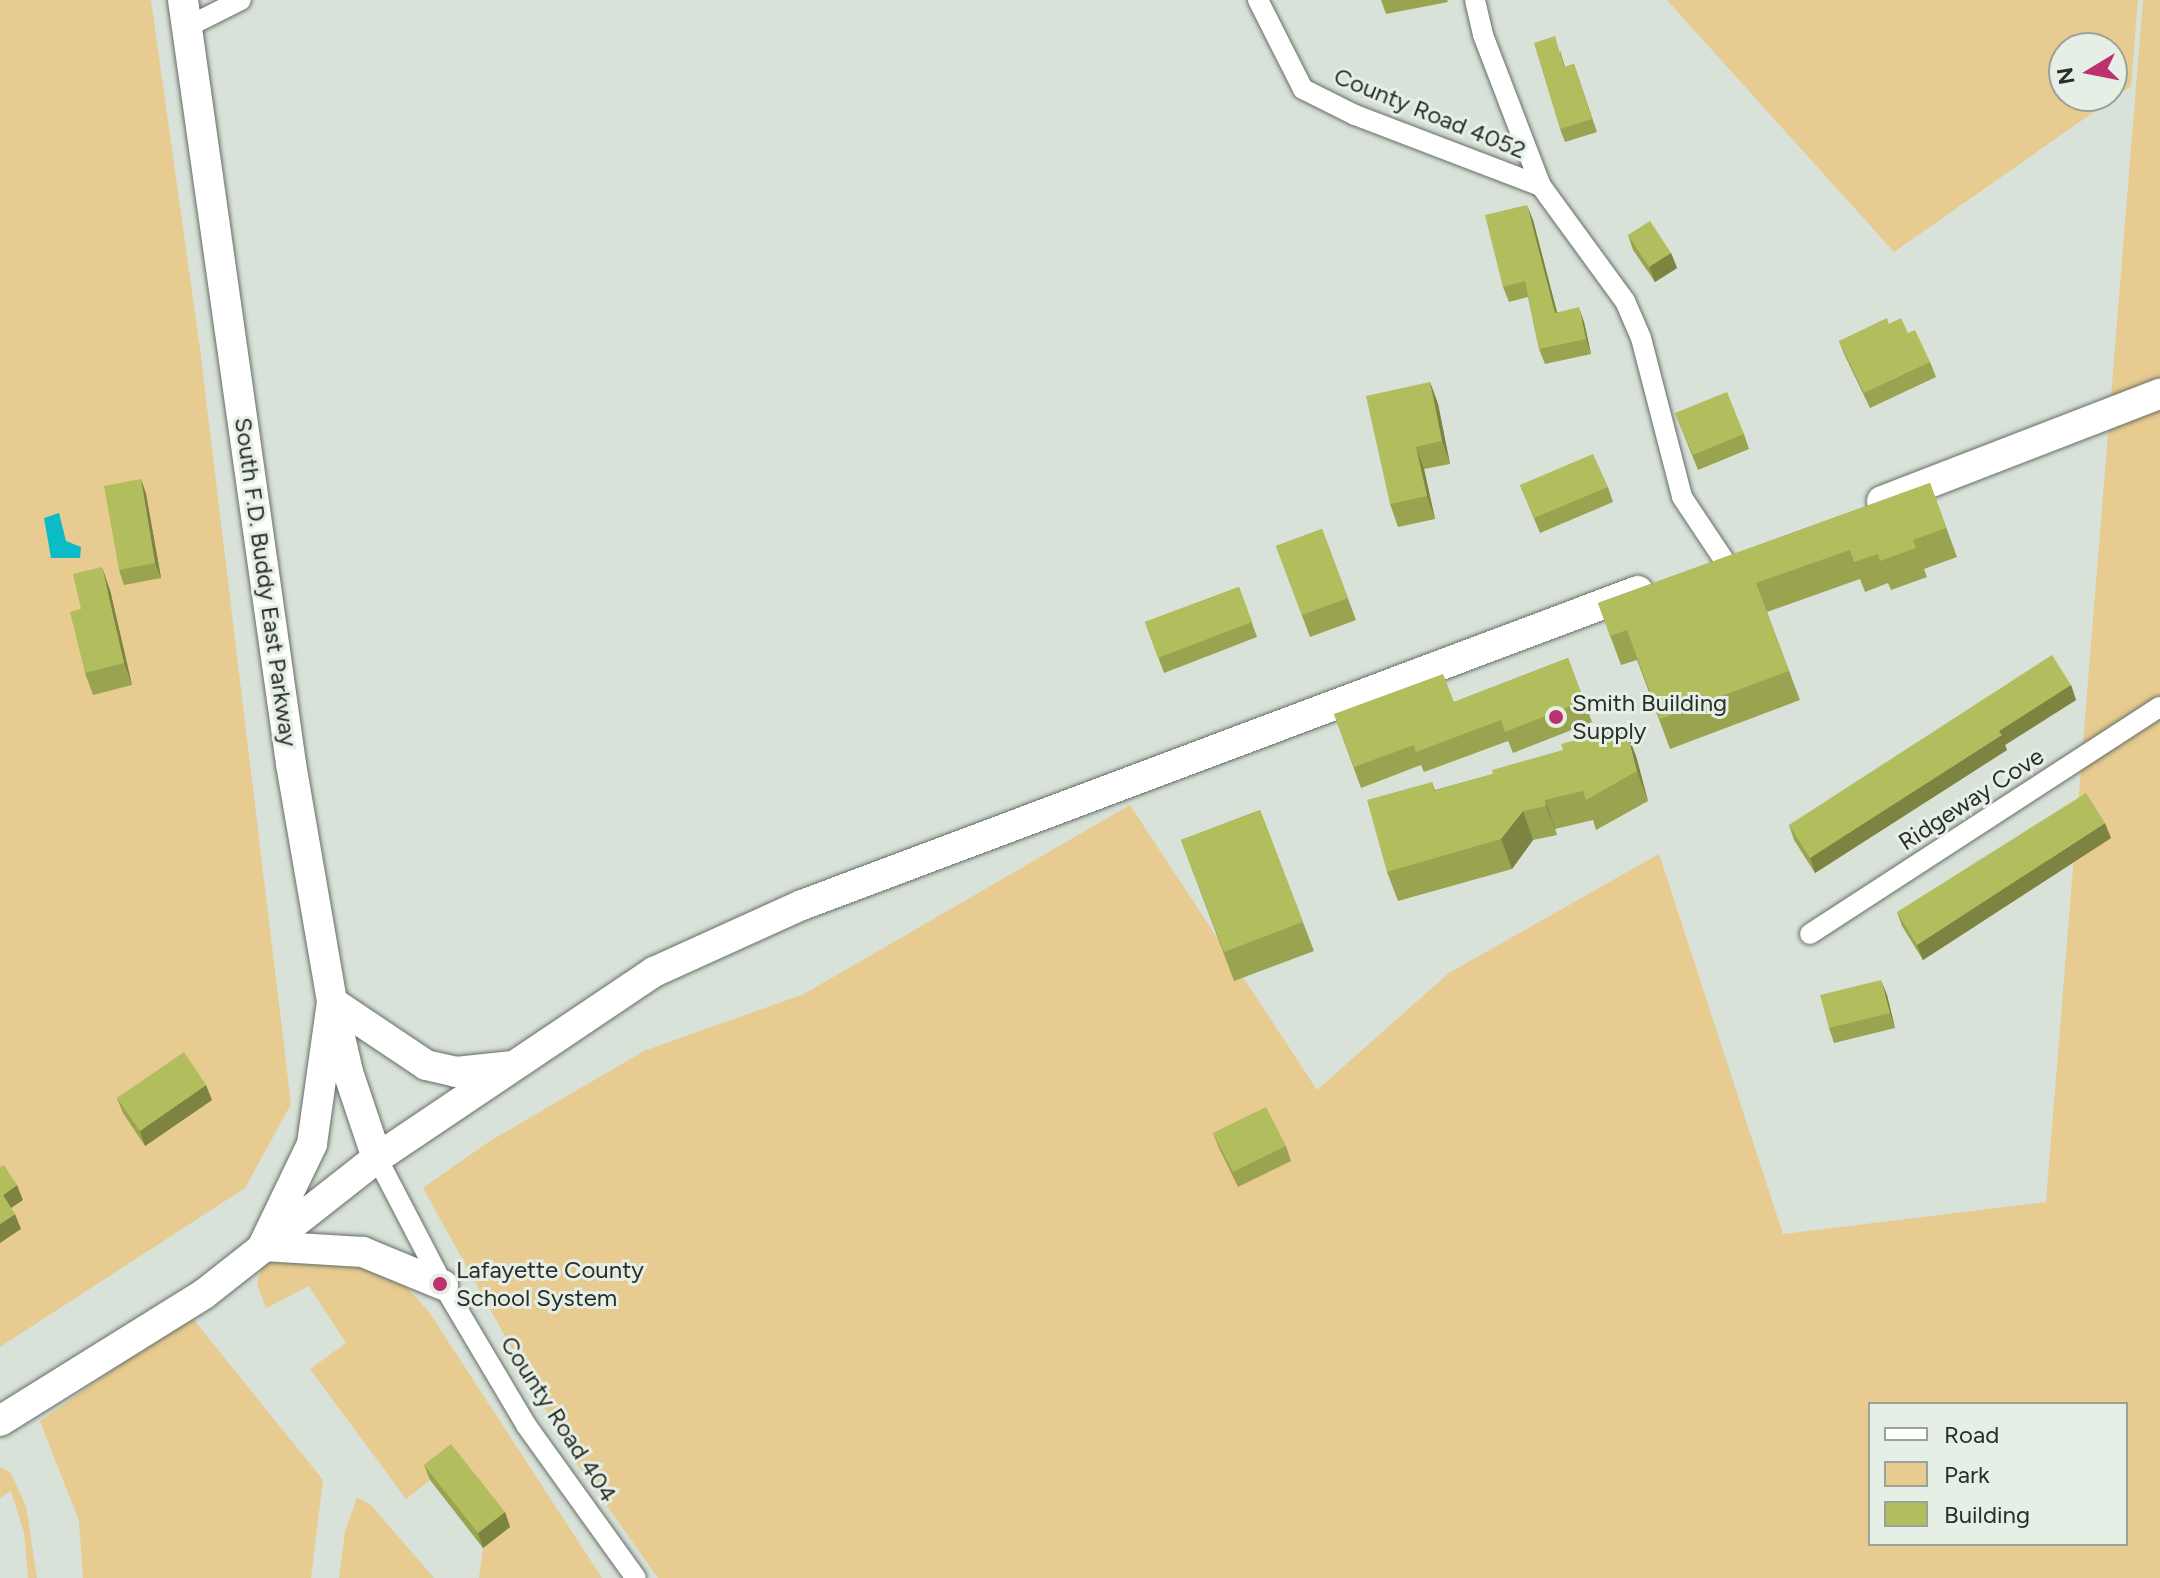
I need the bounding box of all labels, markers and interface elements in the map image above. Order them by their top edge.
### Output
north arrow [2048,32,2128,112]
street label: County Road 4052 [1330,61,1530,165]
text: N [2051,65,2081,87]
street label: South F.D. Buddy East Parkway [229,416,303,748]
place label: Smith Building Supply [1572,689,1727,745]
marker: Smith Building Supply [1547,708,1565,726]
street label: Ridgeway Cove [1893,741,2049,857]
place label: Lafayette County School System [456,1256,644,1312]
marker: Lafayette County School System [431,1275,449,1293]
street label: County Road 404 [495,1331,623,1507]
legend [1868,1402,2128,1546]
text: Road [1944,1420,1999,1449]
text: Park [1944,1460,1990,1489]
text: Building [1944,1500,2030,1529]

